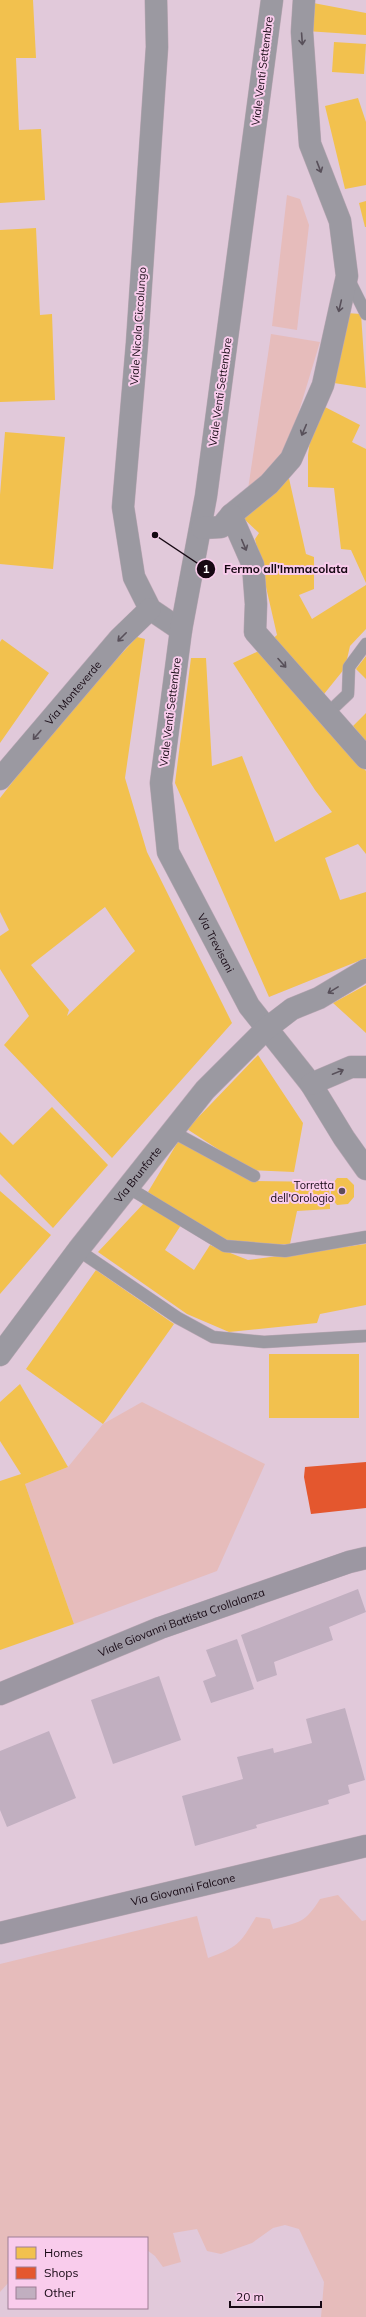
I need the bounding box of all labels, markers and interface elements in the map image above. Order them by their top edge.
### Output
street label: Viale Venti Settembre [248,16,276,126]
one-way arrow [299,32,306,45]
one-way arrow [316,160,324,172]
street label: Viale Nicola Ciccolungo [127,266,149,386]
one-way arrow [336,299,344,312]
street label: Viale Venti Settembre [205,337,235,447]
one-way arrow [299,423,307,435]
one-way arrow [241,539,248,551]
callout: Fermo all'Immacolata [196,557,356,581]
text: 1 [202,561,210,576]
text: Fermo all'Immacolata [224,561,348,576]
one-way arrow [117,632,127,642]
street label: Viale Venti Settembre [156,657,184,767]
street label: Via Monteverde [42,658,104,728]
one-way arrow [278,658,287,668]
one-way arrow [32,729,41,740]
street label: Via Trevisani [194,911,237,975]
one-way arrow [327,987,339,995]
one-way arrow [332,1068,344,1076]
street label: Via Brunforte [111,1144,164,1206]
place label: Torretta dell'Orologio [271,1178,334,1205]
marker: Torretta dell'Orologio [337,1186,347,1196]
street label: Viale Giovanni Battista Crollalanza [96,1585,266,1660]
street label: Via Giovanni Falcone [129,1870,236,1909]
legend [8,2237,148,2309]
text: Homes [44,2245,83,2260]
text: Shops [44,2265,79,2280]
scale bar [230,2283,321,2309]
text: Other [44,2285,76,2300]
text: 20 m [236,2289,264,2304]

